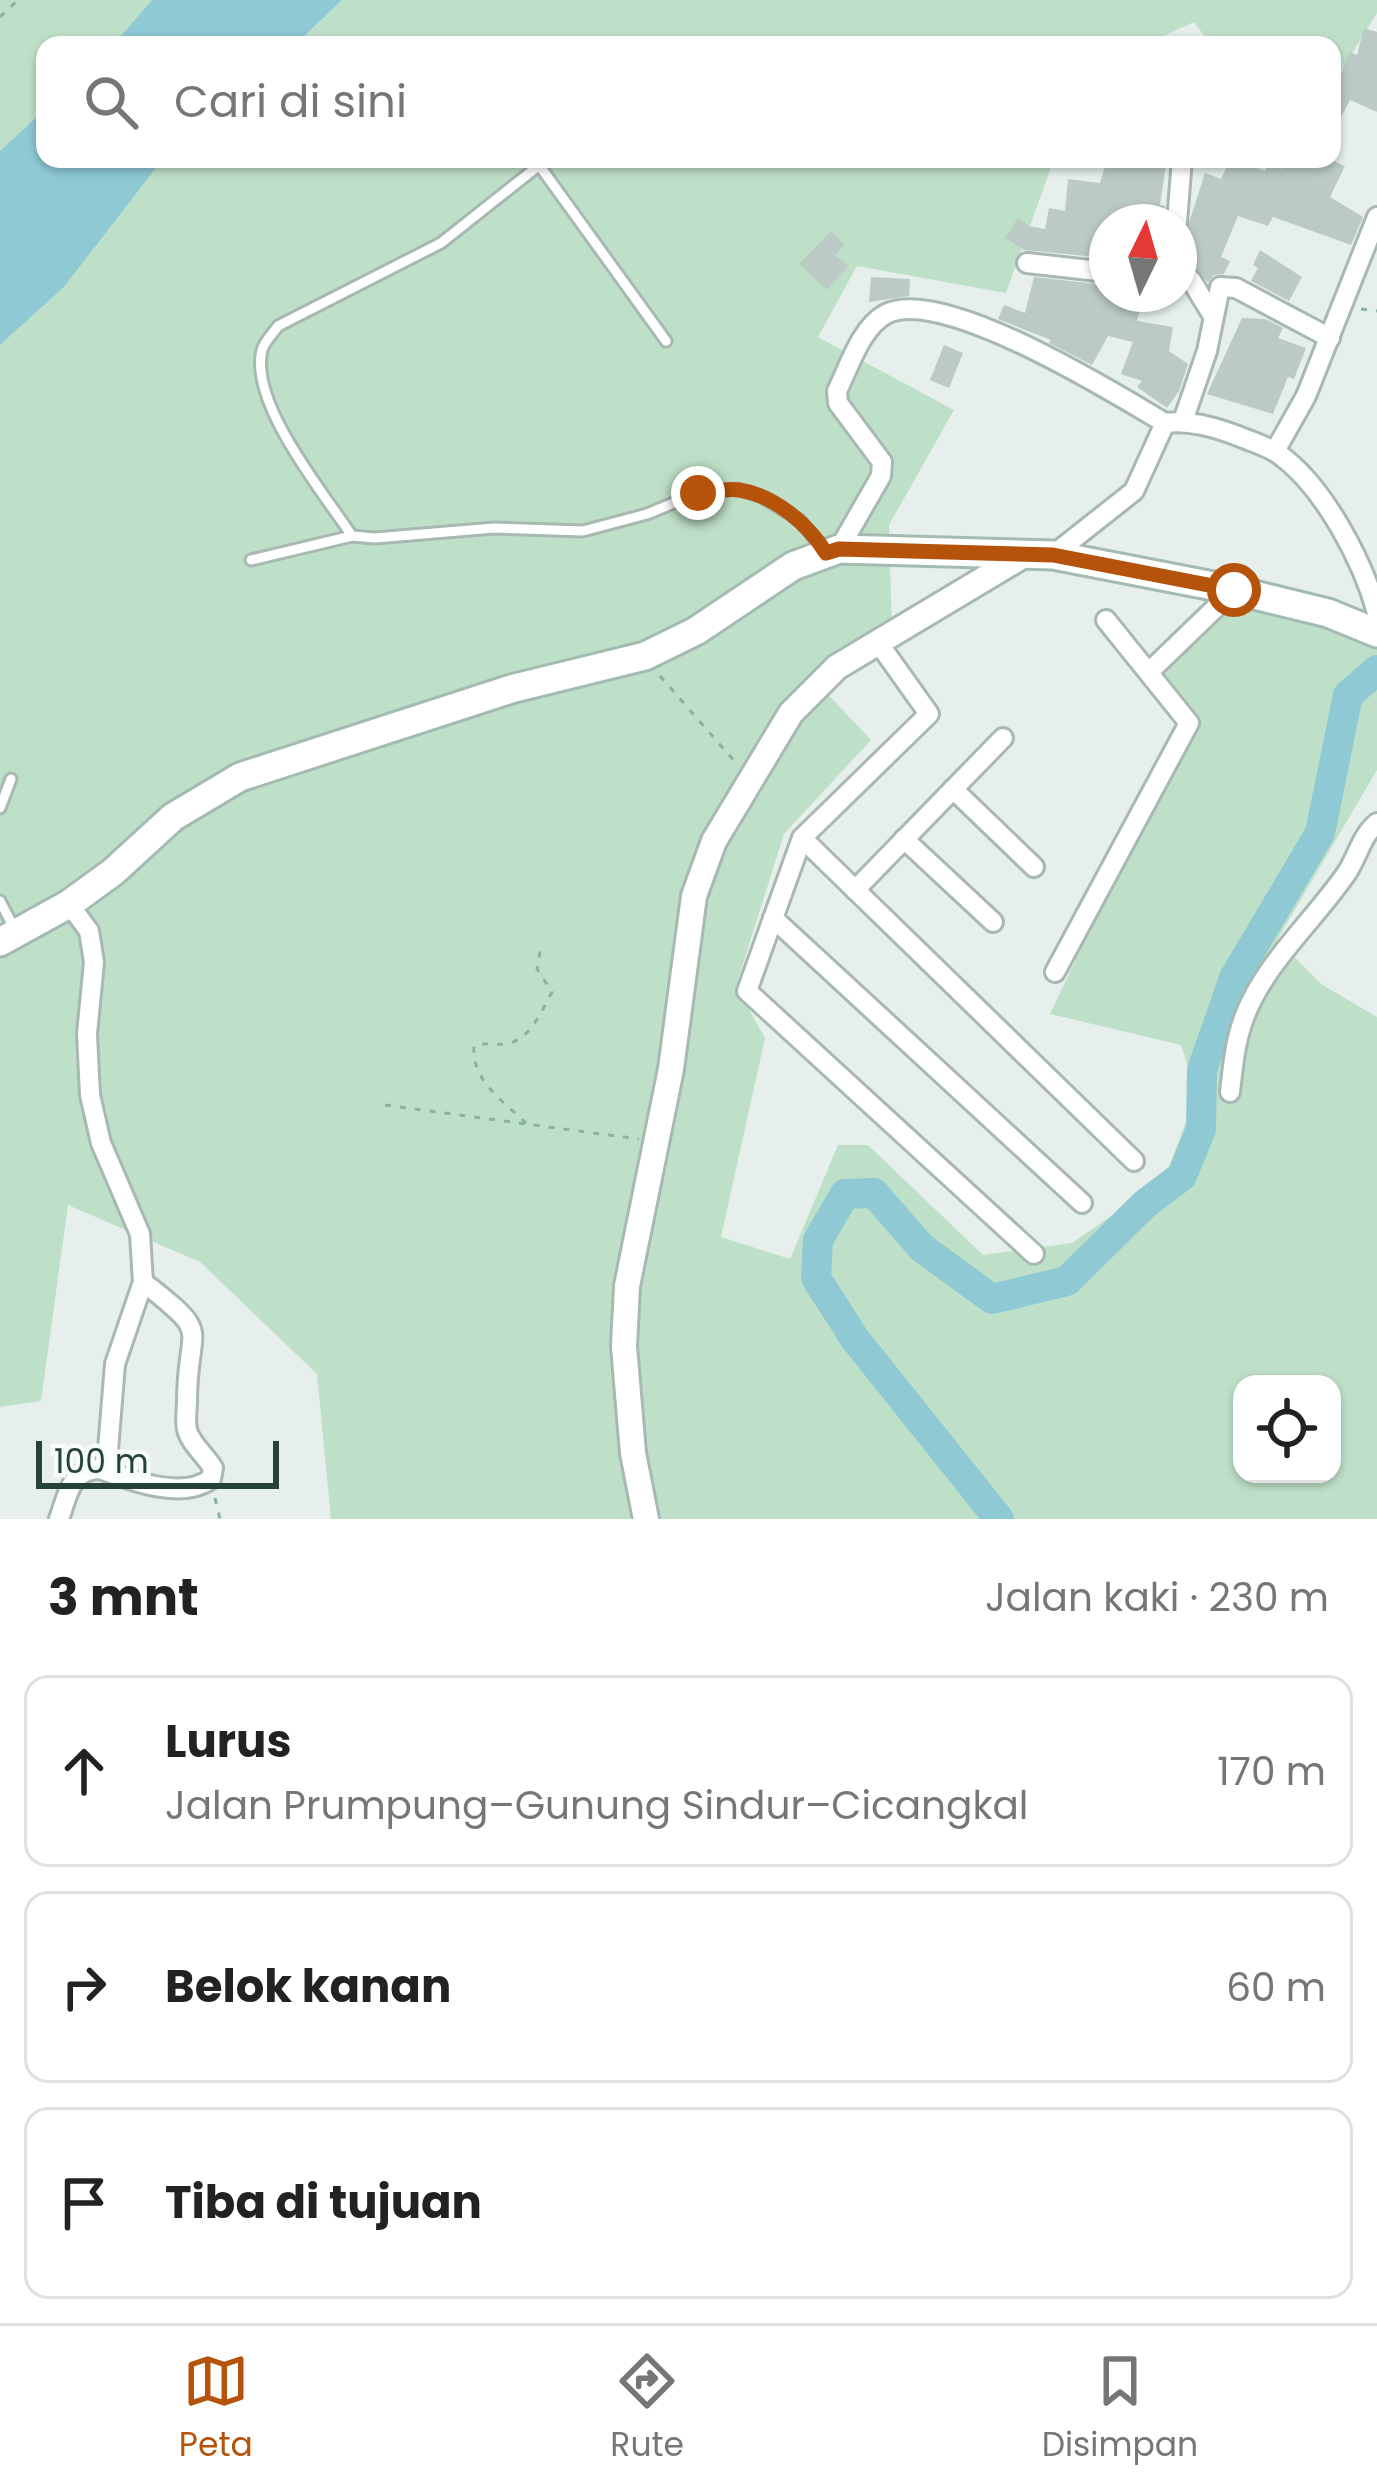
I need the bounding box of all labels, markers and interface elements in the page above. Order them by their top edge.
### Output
search box [36,36,1341,168]
icon: search [78,69,144,135]
text: Cari di sini [174,70,407,133]
north arrow [1089,204,1197,312]
route end [671,466,725,520]
route start [1207,563,1261,617]
map controls [1233,1375,1341,1483]
button: locate [1233,1375,1341,1483]
scale bar [36,1435,279,1488]
text: 100 m [54,1438,149,1485]
text: 3 mnt [48,1561,199,1633]
text: Jalan kaki · 230 m [985,1570,1329,1625]
text: Lurus [165,1710,292,1773]
icon: ahead [51,1738,117,1804]
text: 170 m [1217,1744,1326,1799]
text: Jalan Prumpung–Gunung Sindur–Cicangkal [165,1778,1028,1833]
icon: right [51,1954,117,2020]
text: Belok kanan [165,1955,451,2018]
text: 60 m [1226,1960,1326,2015]
icon: arrive [51,2170,117,2236]
text: Tiba di tujuan [165,2171,482,2234]
tab: Peta [179,2348,253,2470]
tab: Rute [610,2348,684,2470]
tab: Disimpan [1042,2348,1198,2470]

